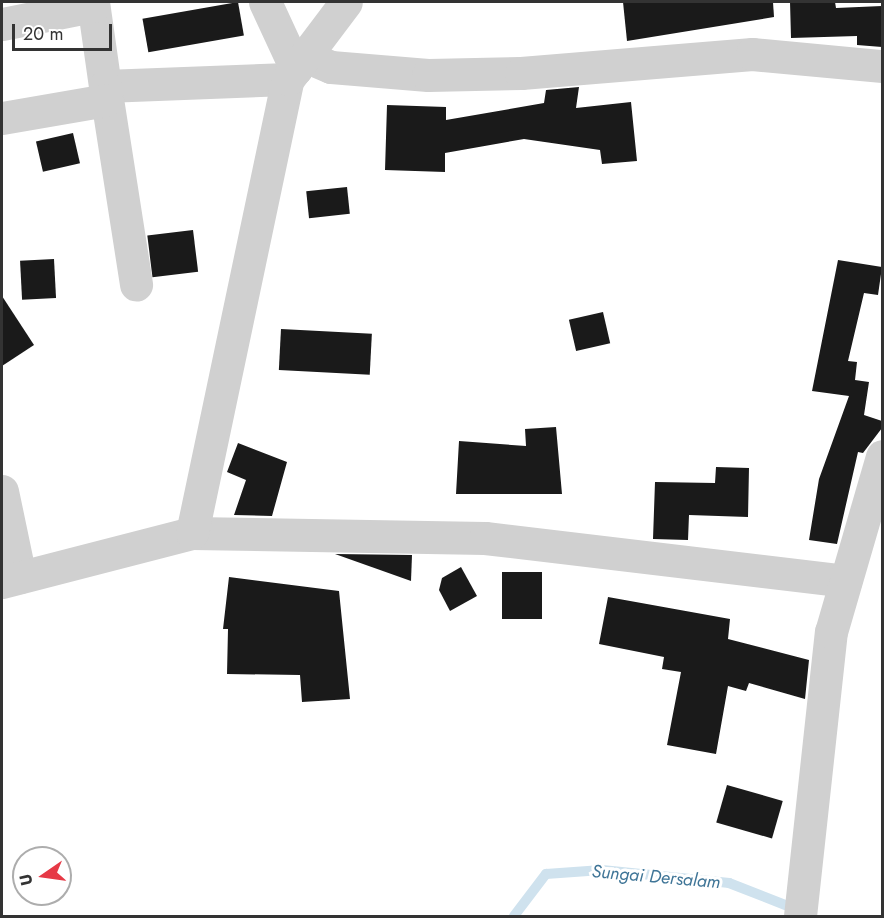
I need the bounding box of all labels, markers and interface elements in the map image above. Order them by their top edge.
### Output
scale bar [15,12,116,50]
text: 20 m [23,21,63,47]
north arrow [12,846,72,906]
water label: Sungai Dersalam [591,861,721,893]
text: U [13,872,38,888]

